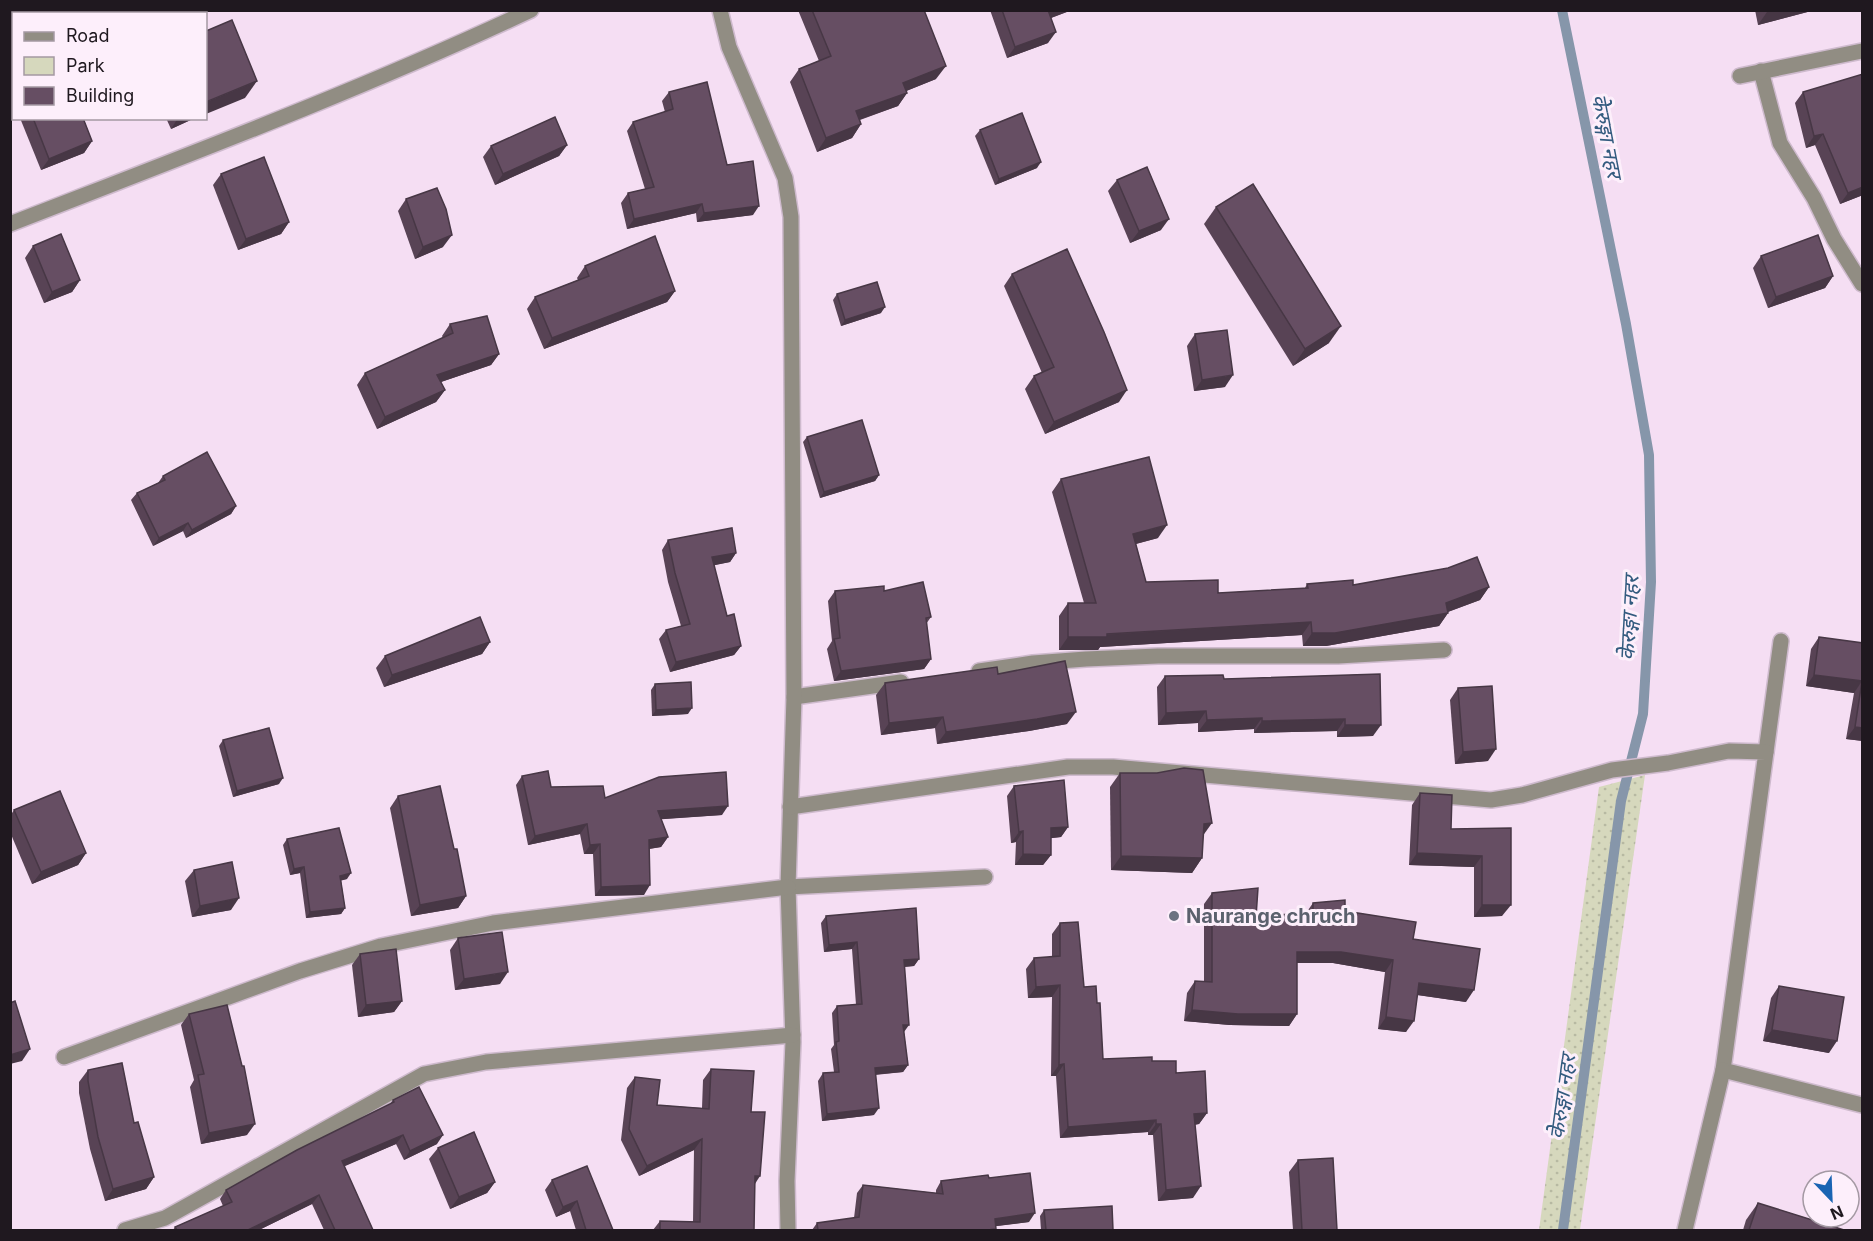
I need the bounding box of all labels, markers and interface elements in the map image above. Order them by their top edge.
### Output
legend [12,12,207,120]
text: Road [66,25,109,46]
text: Park [66,55,105,76]
text: Building [66,85,134,106]
water label: केेरुङ्गा नहर [1587,92,1628,184]
water label: केेरुङ्गा नहर [1614,571,1644,661]
place label: Naurange chruch [1186,904,1356,928]
marker: Naurange chruch [1167,909,1181,923]
water label: केेरुङ्गा नहर [1544,1049,1581,1141]
north arrow [1801,1169,1861,1229]
text: N [1827,1201,1846,1224]

